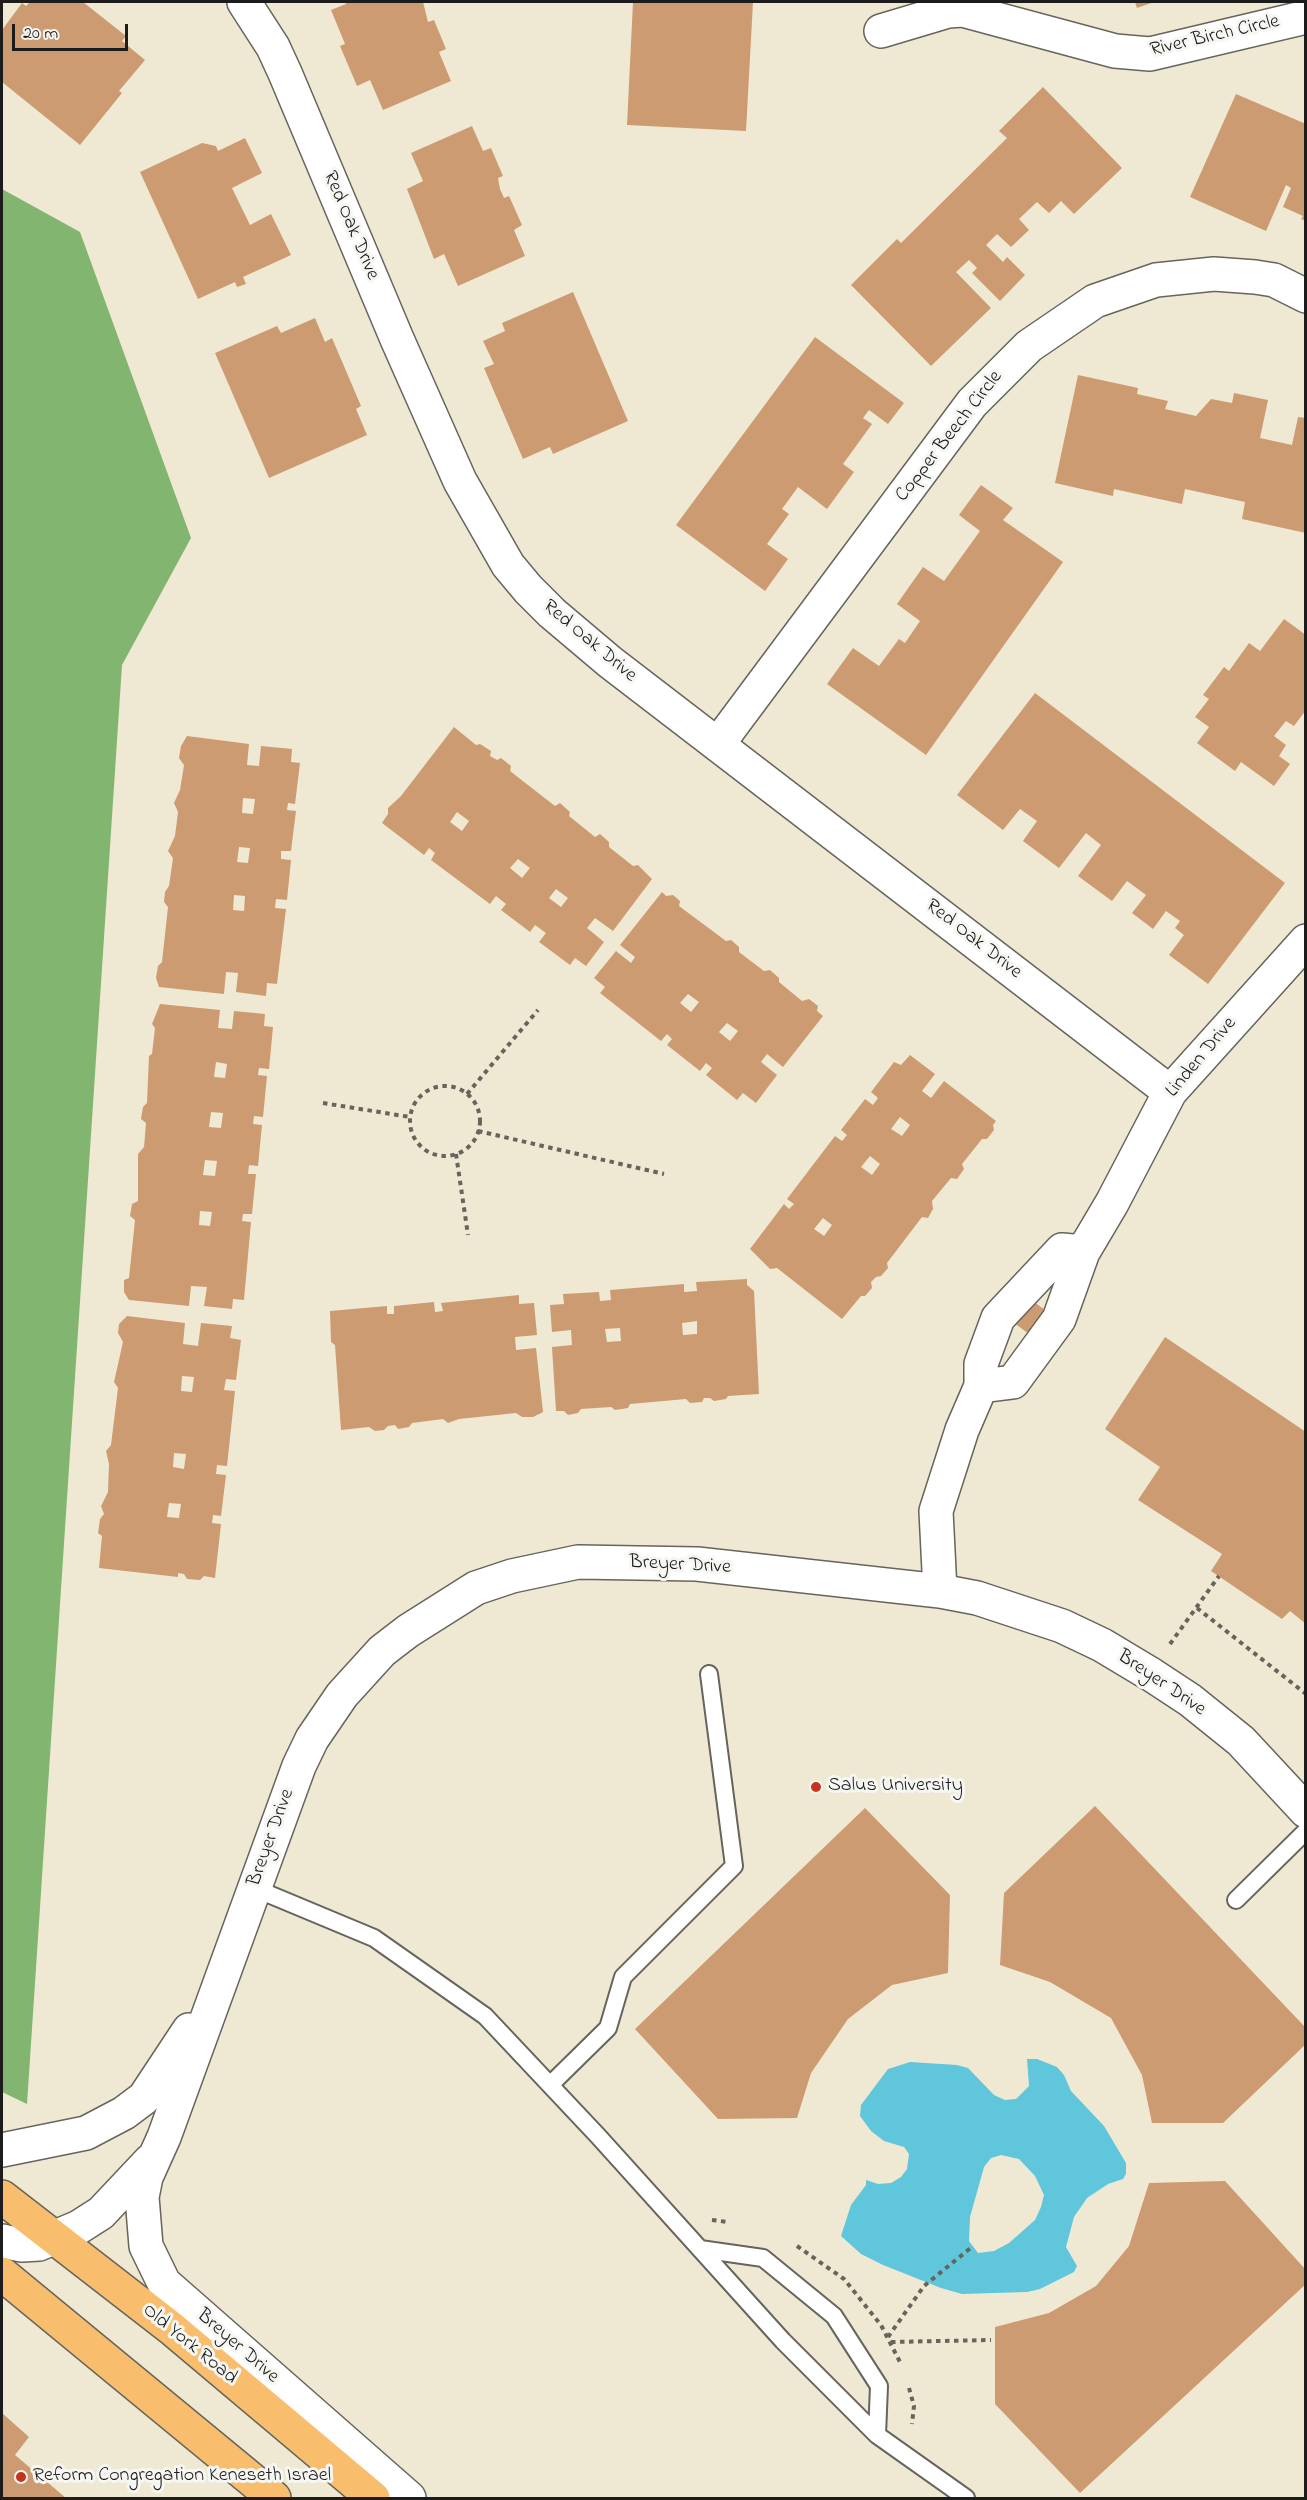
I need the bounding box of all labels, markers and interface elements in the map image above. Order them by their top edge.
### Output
street label: River Birch Circle [1148,10,1282,64]
scale bar [15,12,130,50]
text: 20 m [23,21,58,47]
street label: Red Oak Drive [316,168,384,284]
street label: Copper Beech Circle [891,367,1009,507]
street label: Red Oak Drive [537,596,641,688]
street label: Red Oak Drive [920,895,1026,985]
street label: Linden Drive [1161,1013,1243,1103]
street label: Breyer Drive [629,1551,731,1581]
street label: Breyer Drive [1112,1646,1210,1722]
place label: Salus University [828,1775,963,1799]
marker: Salus University [809,1780,823,1794]
street label: Breyer Drive [243,1786,301,1890]
street label: Old York Road [137,2299,241,2391]
street label: Breyer Drive [191,2305,283,2389]
place label: Reform Congregation Keneseth Israel [33,2465,331,2489]
marker: Reform Congregation Keneseth Israel [14,2470,28,2484]

